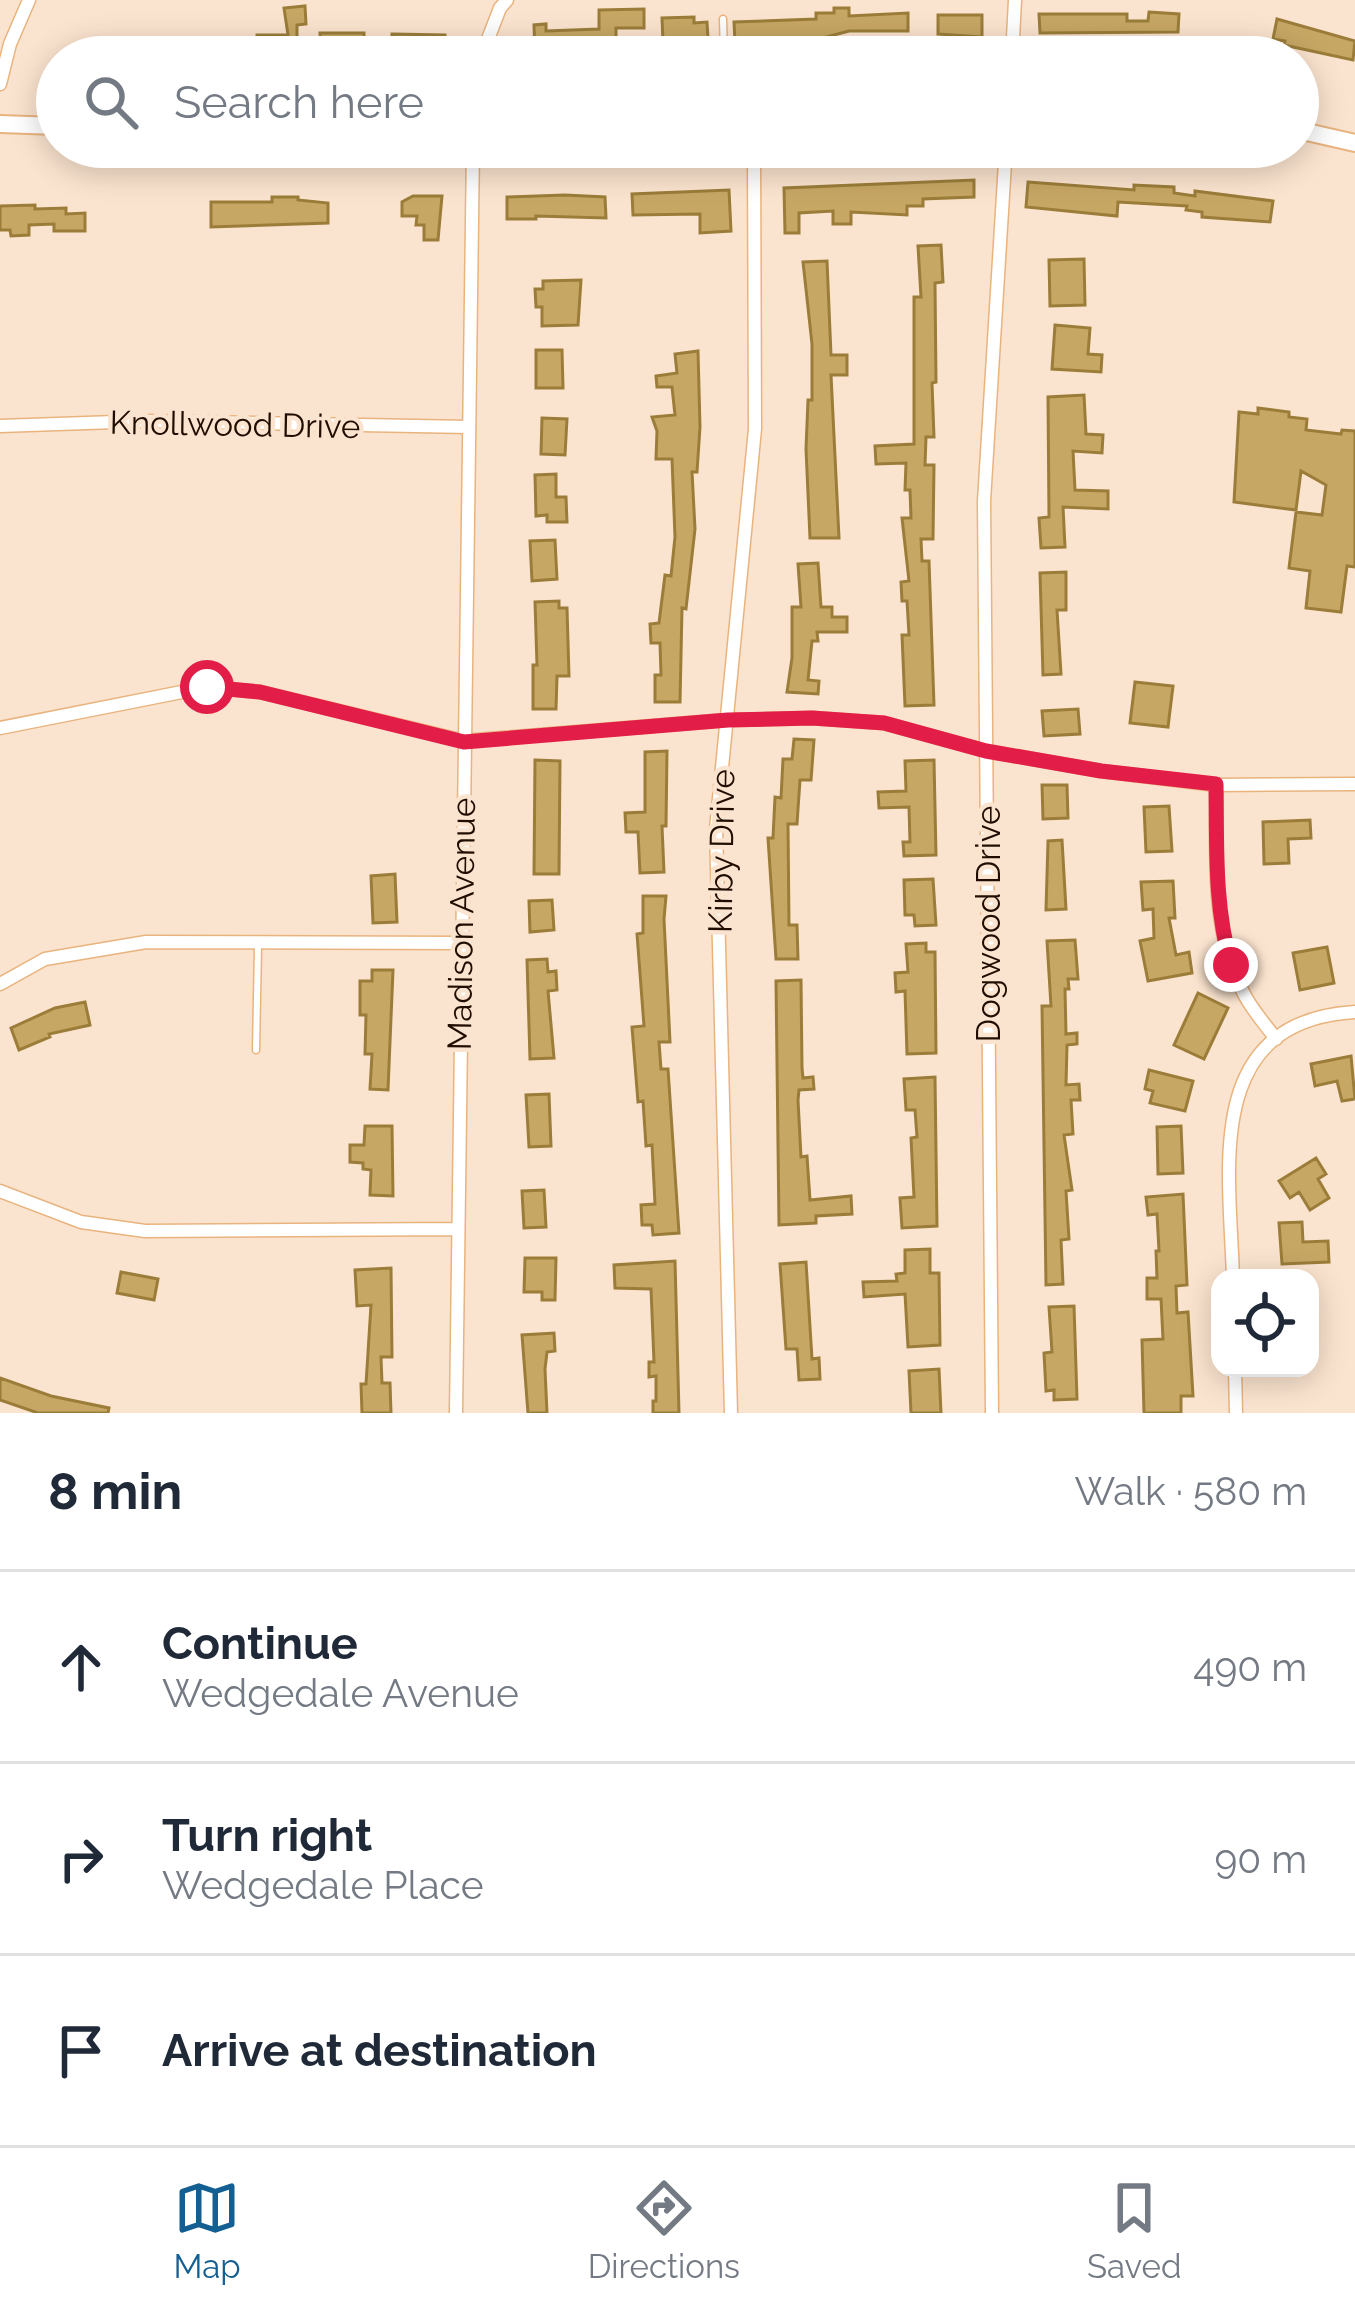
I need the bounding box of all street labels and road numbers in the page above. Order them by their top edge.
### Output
street label: Knollwood Drive [109,403,361,446]
street label: Kirby Drive [701,769,742,933]
street label: Madison Avenue [440,797,483,1051]
street label: Dogwood Drive [969,806,1008,1042]

